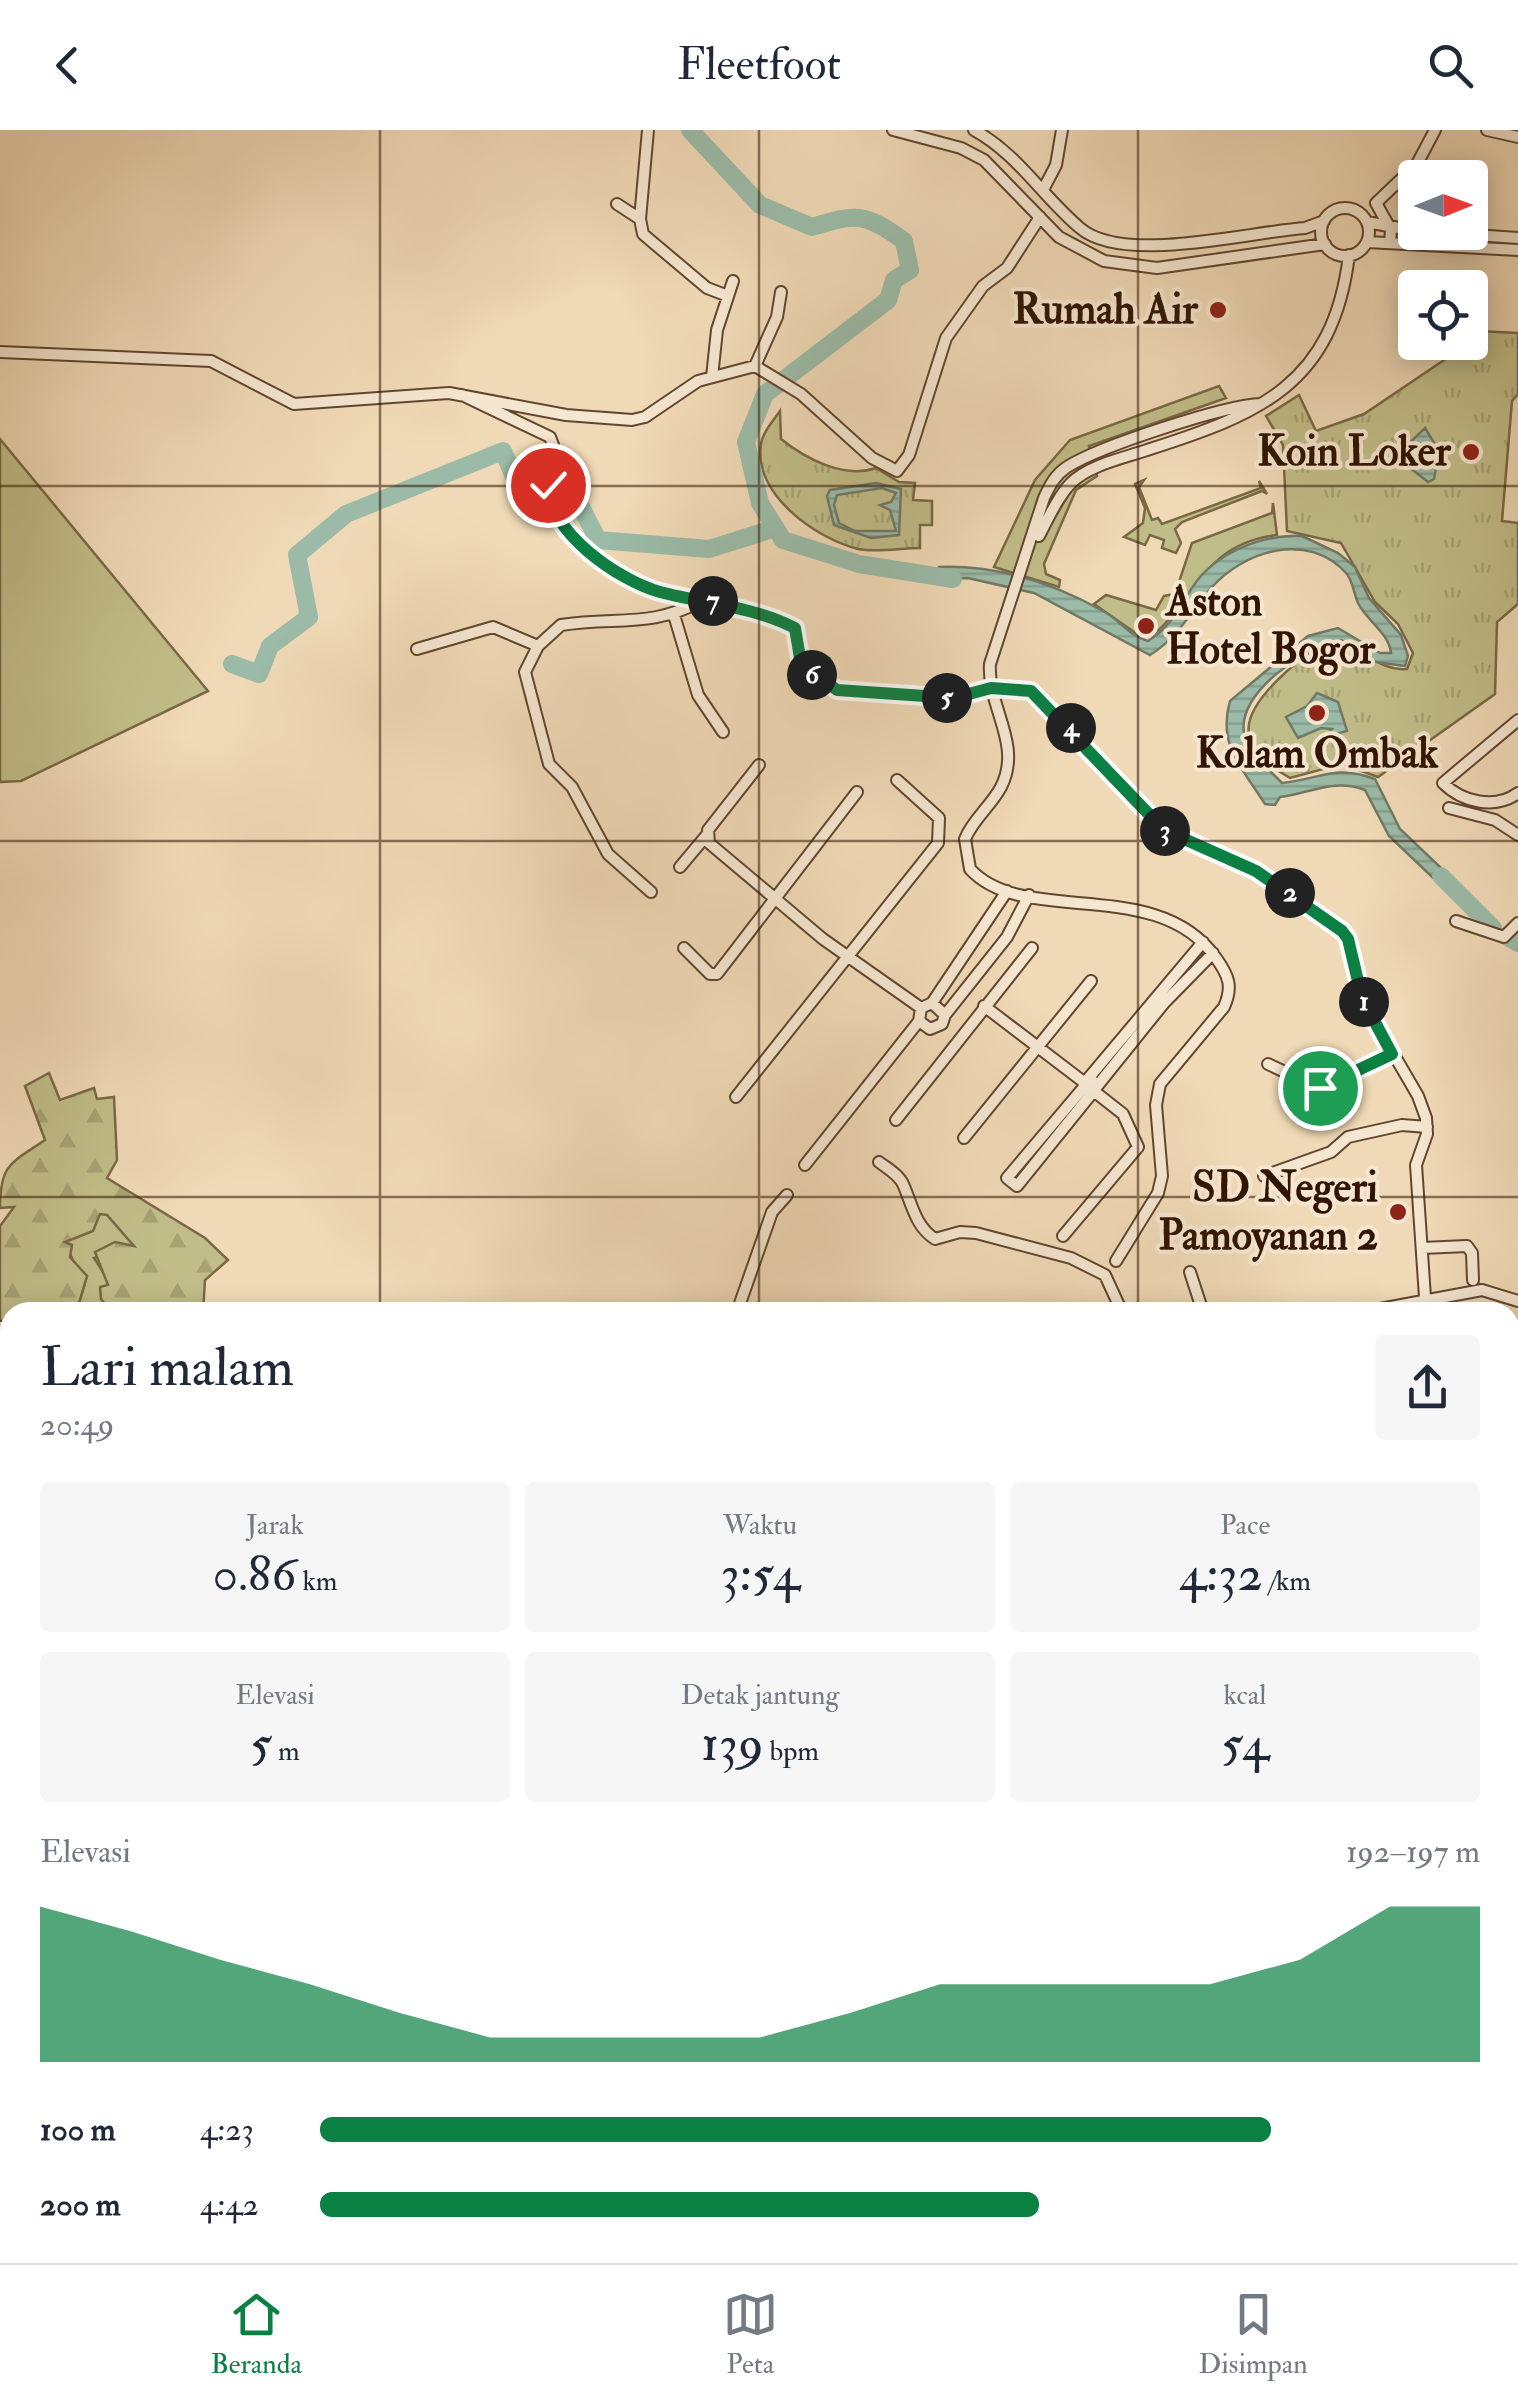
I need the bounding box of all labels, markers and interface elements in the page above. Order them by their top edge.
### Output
text: Fleetfoot [677,37,841,93]
icon: back [40,38,95,93]
icon: search [1423,38,1478,93]
north arrow [1398,160,1488,250]
map controls [1398,160,1488,360]
button: locate [1398,270,1488,360]
place label: Rumah Air [1012,284,1199,336]
marker: Rumah Air [1207,299,1229,321]
place label: Koin Loker [1257,426,1452,478]
marker: Koin Loker [1460,441,1482,463]
pin [506,443,591,528]
icon: check [521,458,576,513]
pin: 7 [688,576,738,626]
place label: Aston Hotel Bogor [1164,576,1376,676]
text: 7 [707,583,719,618]
marker: Aston Hotel Bogor [1135,615,1157,637]
pin: 6 [787,650,837,700]
text: 6 [805,657,819,692]
pin: 5 [922,673,972,723]
text: 5 [941,680,953,715]
marker: Kolam Ombak [1306,702,1328,724]
pin: 4 [1046,703,1096,753]
text: 4 [1063,710,1079,745]
place label: Kolam Ombak [1196,728,1439,780]
pin: 3 [1140,806,1190,856]
text: 3 [1160,813,1170,848]
pin: 2 [1265,868,1315,918]
text: 2 [1283,875,1297,910]
pin: 1 [1339,977,1389,1027]
text: 1 [1359,984,1369,1019]
pin [1278,1046,1363,1131]
icon: arrive [1293,1061,1348,1116]
place label: SD Negeri Pamoyanan 2 [1158,1162,1378,1263]
marker: SD Negeri Pamoyanan 2 [1387,1201,1409,1223]
text: Lari malam [40,1333,294,1402]
button: share [1375,1335,1480,1440]
text: 20:49 [40,1405,114,1445]
text: Jarak [246,1508,304,1543]
text: Waktu [723,1508,797,1543]
text: Pace [1220,1508,1270,1543]
text: 0.86 [213,1543,297,1606]
text: 3:54 [720,1543,800,1606]
text: 4:32 [1179,1543,1263,1606]
text: km [297,1564,337,1599]
text: /km [1263,1564,1311,1599]
text: Elevasi [235,1678,315,1713]
text: Detak jantung [681,1678,839,1713]
text: kcal [1224,1678,1266,1713]
text: 5 [250,1713,272,1776]
text: 139 [701,1713,764,1776]
text: 54 [1221,1713,1269,1776]
text: m [272,1734,300,1769]
text: bpm [764,1734,819,1769]
text: Elevasi [40,1832,131,1872]
text: 192–197 m [1346,1832,1480,1872]
text: 100 m [40,2110,116,2150]
text: 4:23 [200,2110,254,2150]
text: 200 m [40,2185,121,2225]
text: 4:42 [200,2185,259,2225]
tab: Beranda [210,2287,302,2382]
tab: Peta [723,2287,778,2382]
tab: Disimpan [1199,2287,1308,2382]

